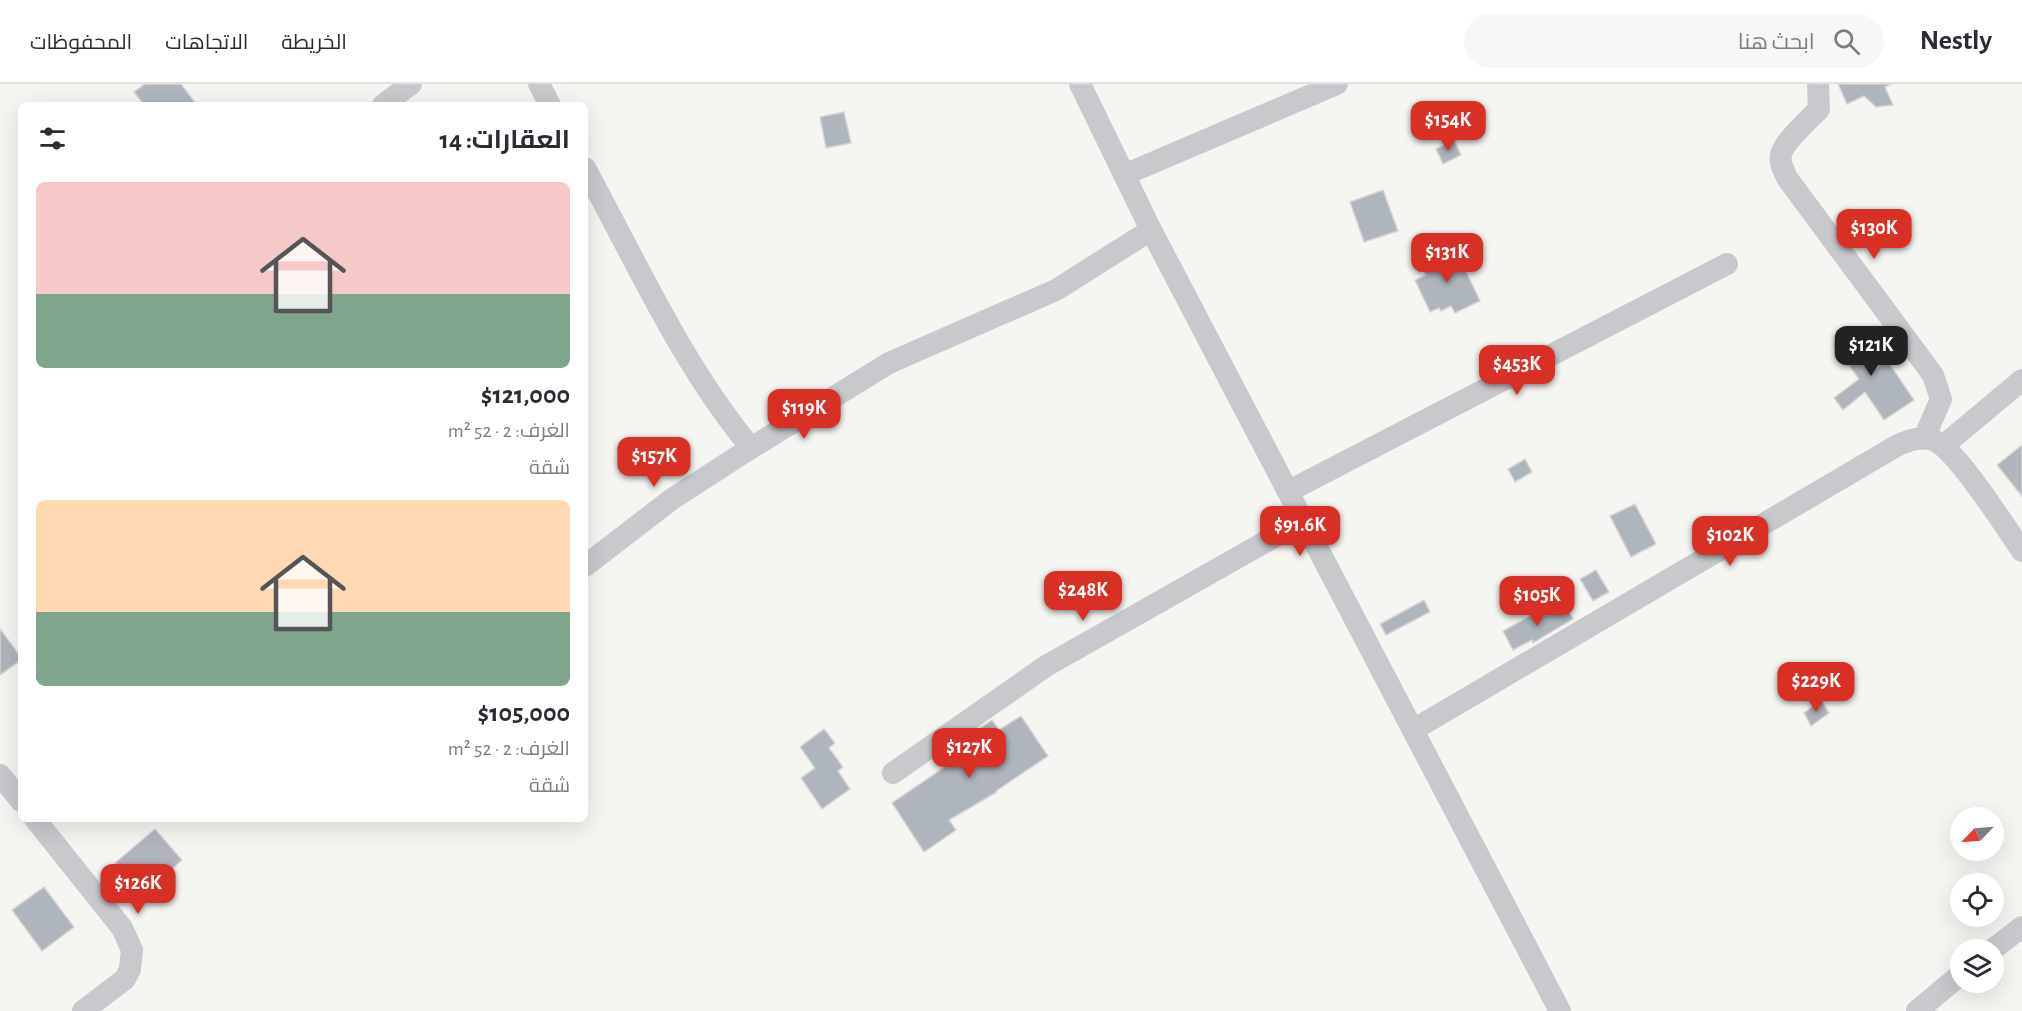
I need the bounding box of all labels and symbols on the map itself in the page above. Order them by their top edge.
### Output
pin: $154K [1406,101,1490,152]
pin: $130K [1832,209,1916,260]
pin: $131K [1405,233,1489,284]
pin: $121K [1829,326,1913,377]
pin: $453K [1475,345,1559,396]
pin: $119K [762,389,846,440]
pin: $157K [612,437,696,488]
pin: $91.6K [1251,506,1349,557]
pin: $102K [1688,516,1772,567]
pin: $248K [1041,571,1125,622]
pin: $105K [1495,576,1579,627]
pin: $229K [1774,662,1858,713]
pin: $127K [927,728,1011,779]
north arrow [1950,807,2004,861]
pin: $126K [96,864,180,915]

